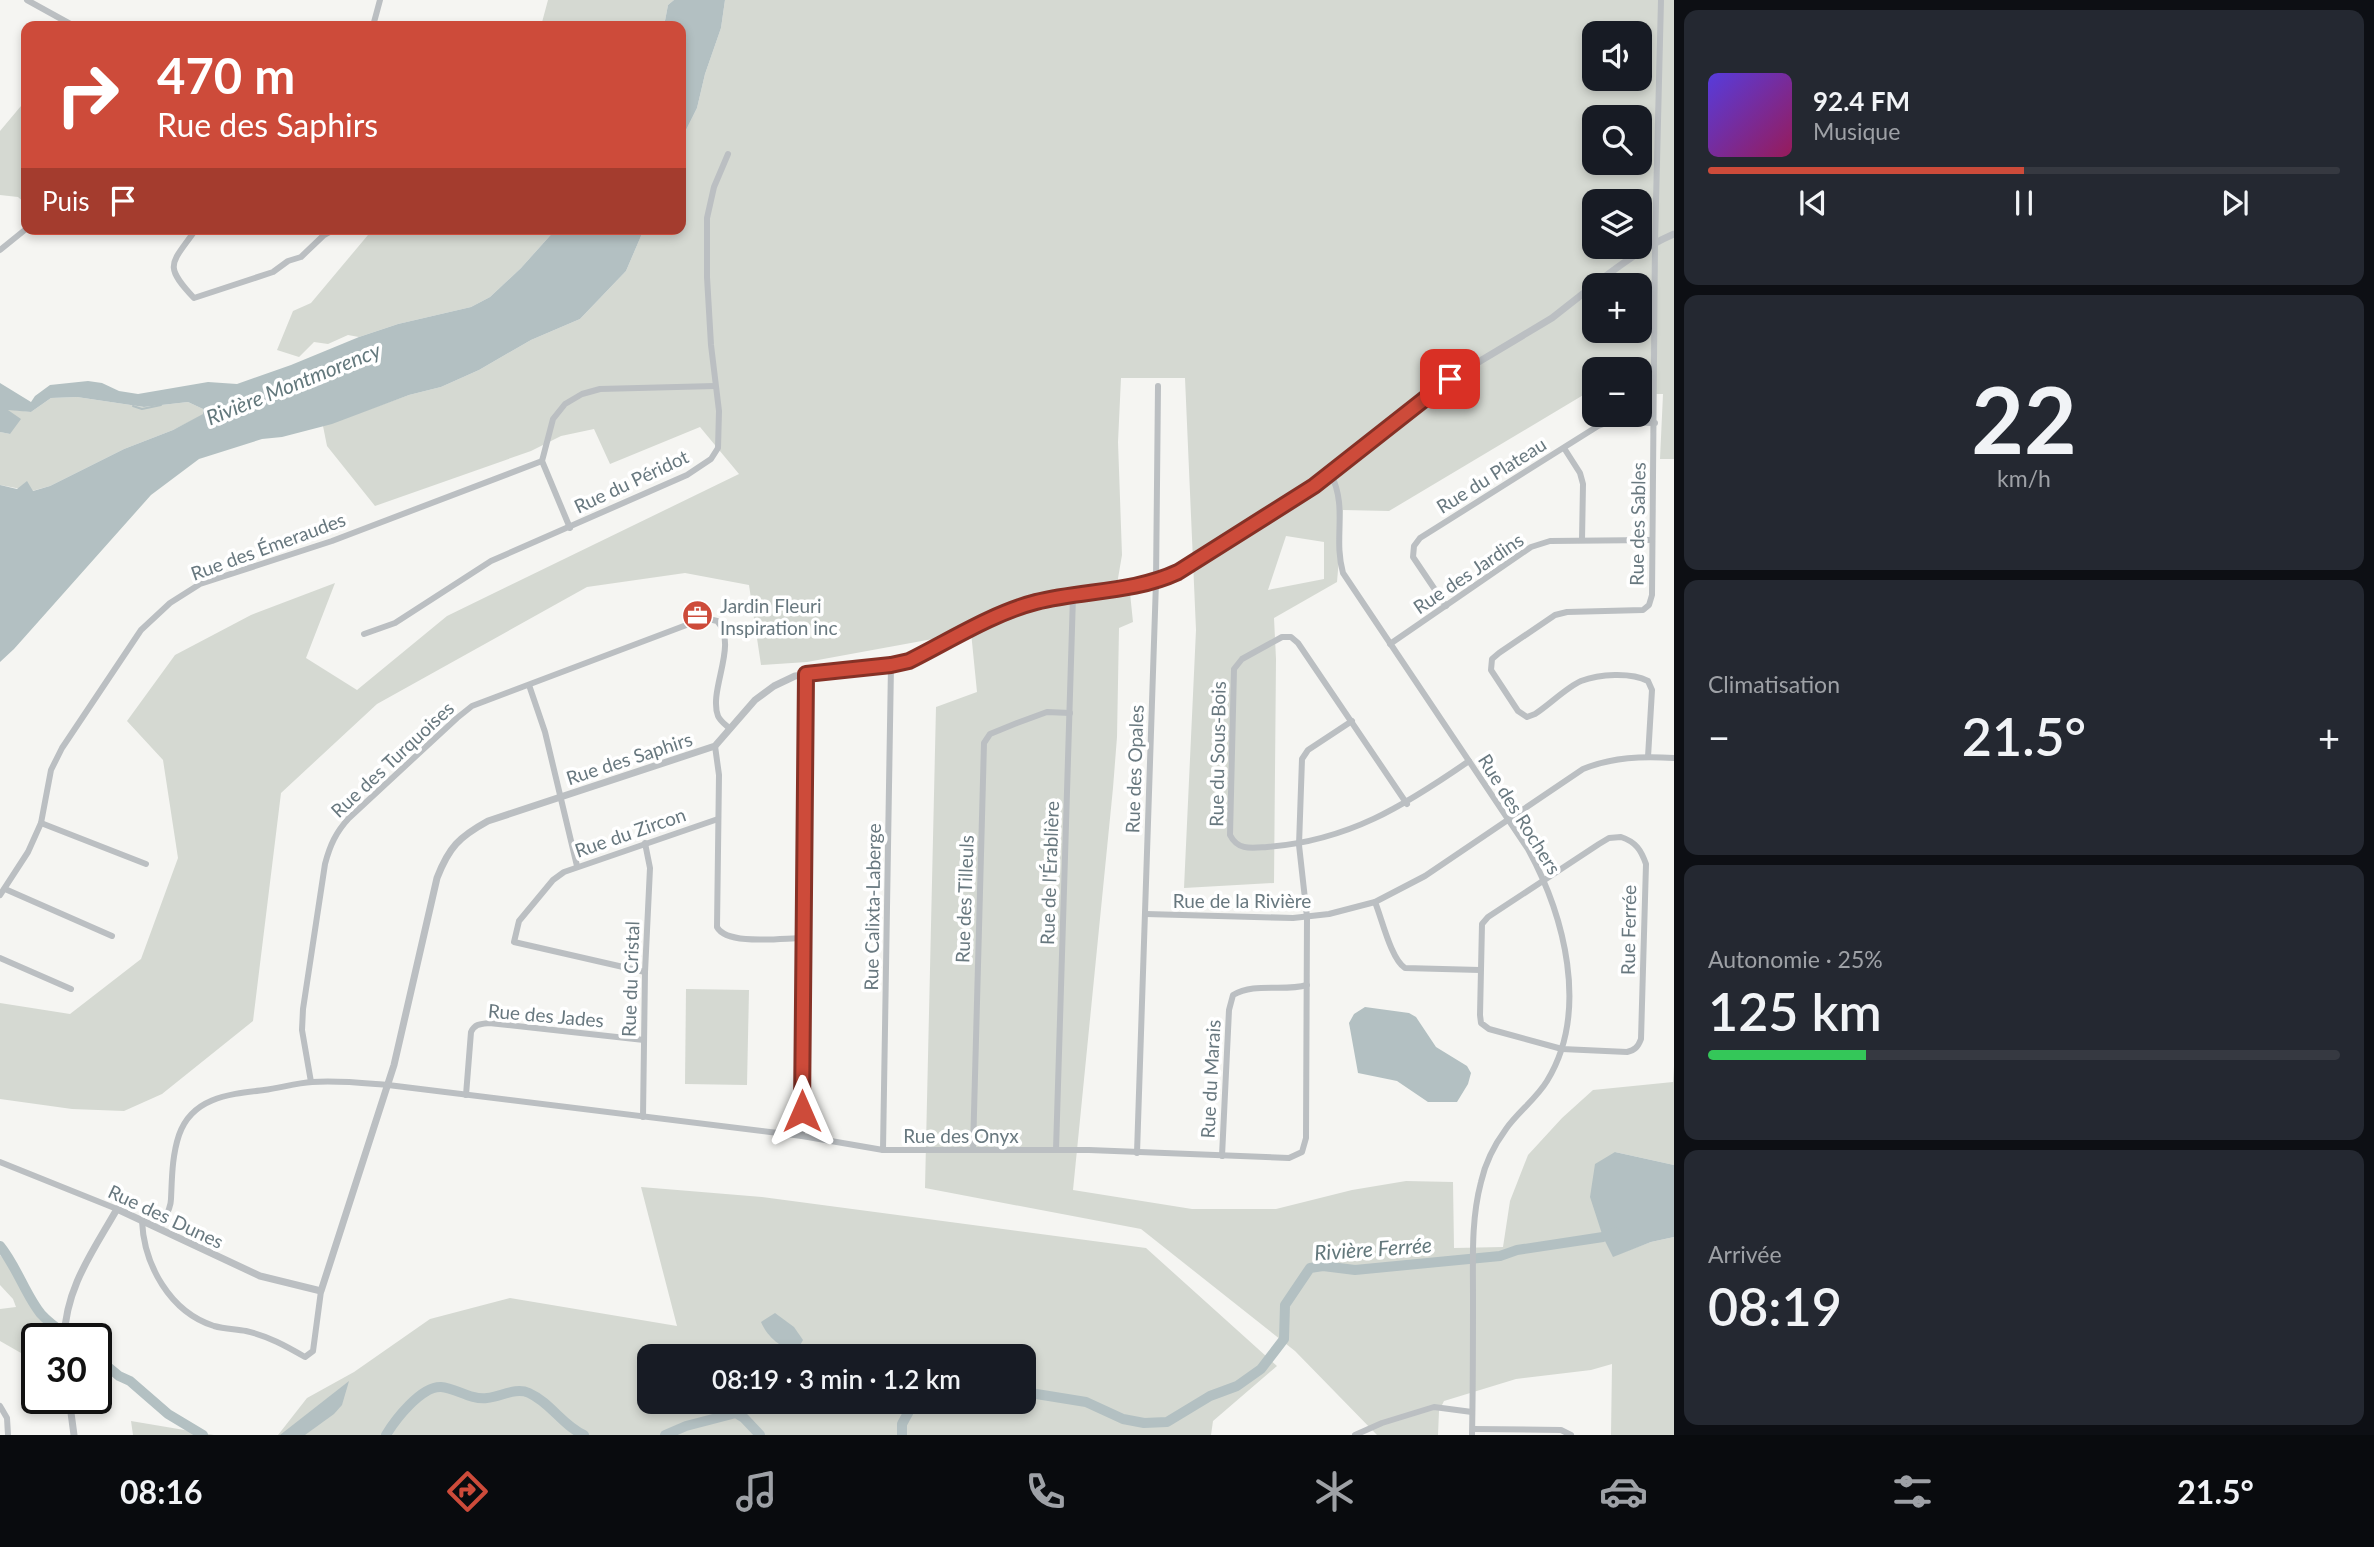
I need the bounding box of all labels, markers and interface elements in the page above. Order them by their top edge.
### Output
map controls [1582,21,1652,427]
button: sound [1582,21,1652,91]
text: 470 m [157,46,295,104]
icon: right [42,49,133,140]
text: 92.4 FM [1813,85,1910,117]
text: Rue des Saphirs [157,105,378,144]
button: search [1582,105,1652,175]
text: Musique [1813,117,1900,145]
icon: arrive [104,182,142,220]
icon: previous [1794,184,1832,222]
icon: pause [2005,184,2043,222]
icon: next [2216,184,2254,222]
text: Puis [42,185,90,217]
button: layers [1582,189,1652,259]
button: + [1582,273,1652,343]
water label: Rivière Montmorency [202,336,385,429]
pin [1420,349,1480,409]
button: − [1582,357,1652,427]
icon: arrive [1431,360,1469,398]
text: 22 [1971,364,2077,473]
street label: Rue du Plateau [1432,432,1550,518]
street label: Rue du Péridot [570,444,692,518]
street label: Rue des Sables [1624,462,1650,586]
text: km/h [1997,464,2051,492]
street label: Rue des Émeraudes [188,507,348,585]
street label: Rue des Jardins [1409,528,1527,618]
place label: Jardin Fleuri Inspiration inc [720,594,837,639]
office icon: Jardin Fleuri Inspiration inc [680,599,714,633]
text: Climatisation [1708,670,1840,698]
street label: Rue du Sous-Bois [1204,681,1230,827]
street label: Rue des Turquoises [326,696,458,822]
street label: Rue des Opales [1120,704,1148,834]
text: 21.5° [1962,705,2086,767]
text: − [1708,714,1730,760]
text: + [2318,714,2340,760]
street label: Rue des Saphirs [563,727,695,789]
street label: Rue des Rochers [1474,750,1566,878]
street label: Rue de l'Érablière [1035,801,1063,945]
street label: Rue du Zircon [571,802,689,862]
street label: Rue Calixta-Laberge [859,823,885,991]
street label: Rue des Tilleuls [950,835,978,963]
street label: Rue Ferrée [1616,885,1640,975]
street label: Rue de la Rivière [1173,889,1311,912]
street label: Rue du Cristal [616,921,644,1037]
text: Autonomie · 25% [1708,945,1883,973]
text: 125 km [1708,980,1882,1042]
street label: Rue des Jades [487,998,605,1032]
street label: Rue du Marais [1195,1019,1225,1139]
position arrow [765,1074,839,1148]
street label: Rue des Onyx [903,1124,1019,1147]
street label: Rue des Dunes [105,1179,227,1253]
water label: Rivière Ferrée [1313,1231,1433,1265]
text: Arrivée [1708,1240,1782,1268]
text: 08:19 [1708,1275,1842,1337]
speed limit sign: 30 [21,1323,112,1414]
text: 08:19 · 3 min · 1.2 km [712,1363,961,1395]
icon: directions [443,1467,492,1516]
icon: music [732,1467,781,1516]
icon: phone [1021,1467,1070,1516]
icon: climate [1310,1467,1359,1516]
icon: car [1599,1467,1648,1516]
icon: filters [1888,1467,1937,1516]
text: 08:16 [120,1472,203,1511]
text: 21.5° [2177,1472,2254,1511]

